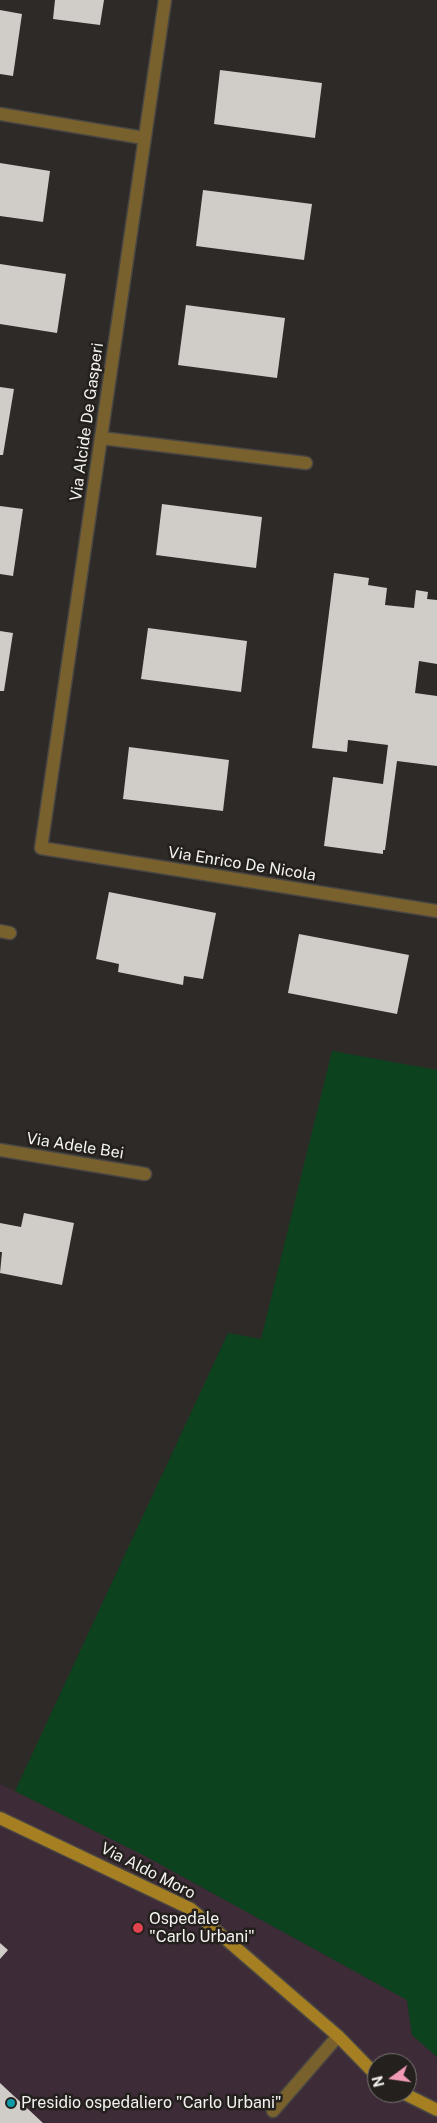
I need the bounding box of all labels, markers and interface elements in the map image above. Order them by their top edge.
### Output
street label: Via Alcide De Gasperi [66,342,108,502]
street label: Via Enrico De Nicola [167,843,317,885]
street label: Via Adele Bei [25,1129,125,1163]
street label: Via Aldo Moro [97,1839,199,1903]
place label: Ospedale "Carlo Urbani" [149,1909,255,1947]
marker: Ospedale "Carlo Urbani" [131,1921,145,1935]
north arrow [367,2053,417,2103]
text: N [369,2074,388,2089]
place label: Presidio ospedaliero "Carlo Urbani" [21,2093,282,2113]
marker: Presidio ospedaliero "Carlo Urbani" [5,2097,17,2109]

